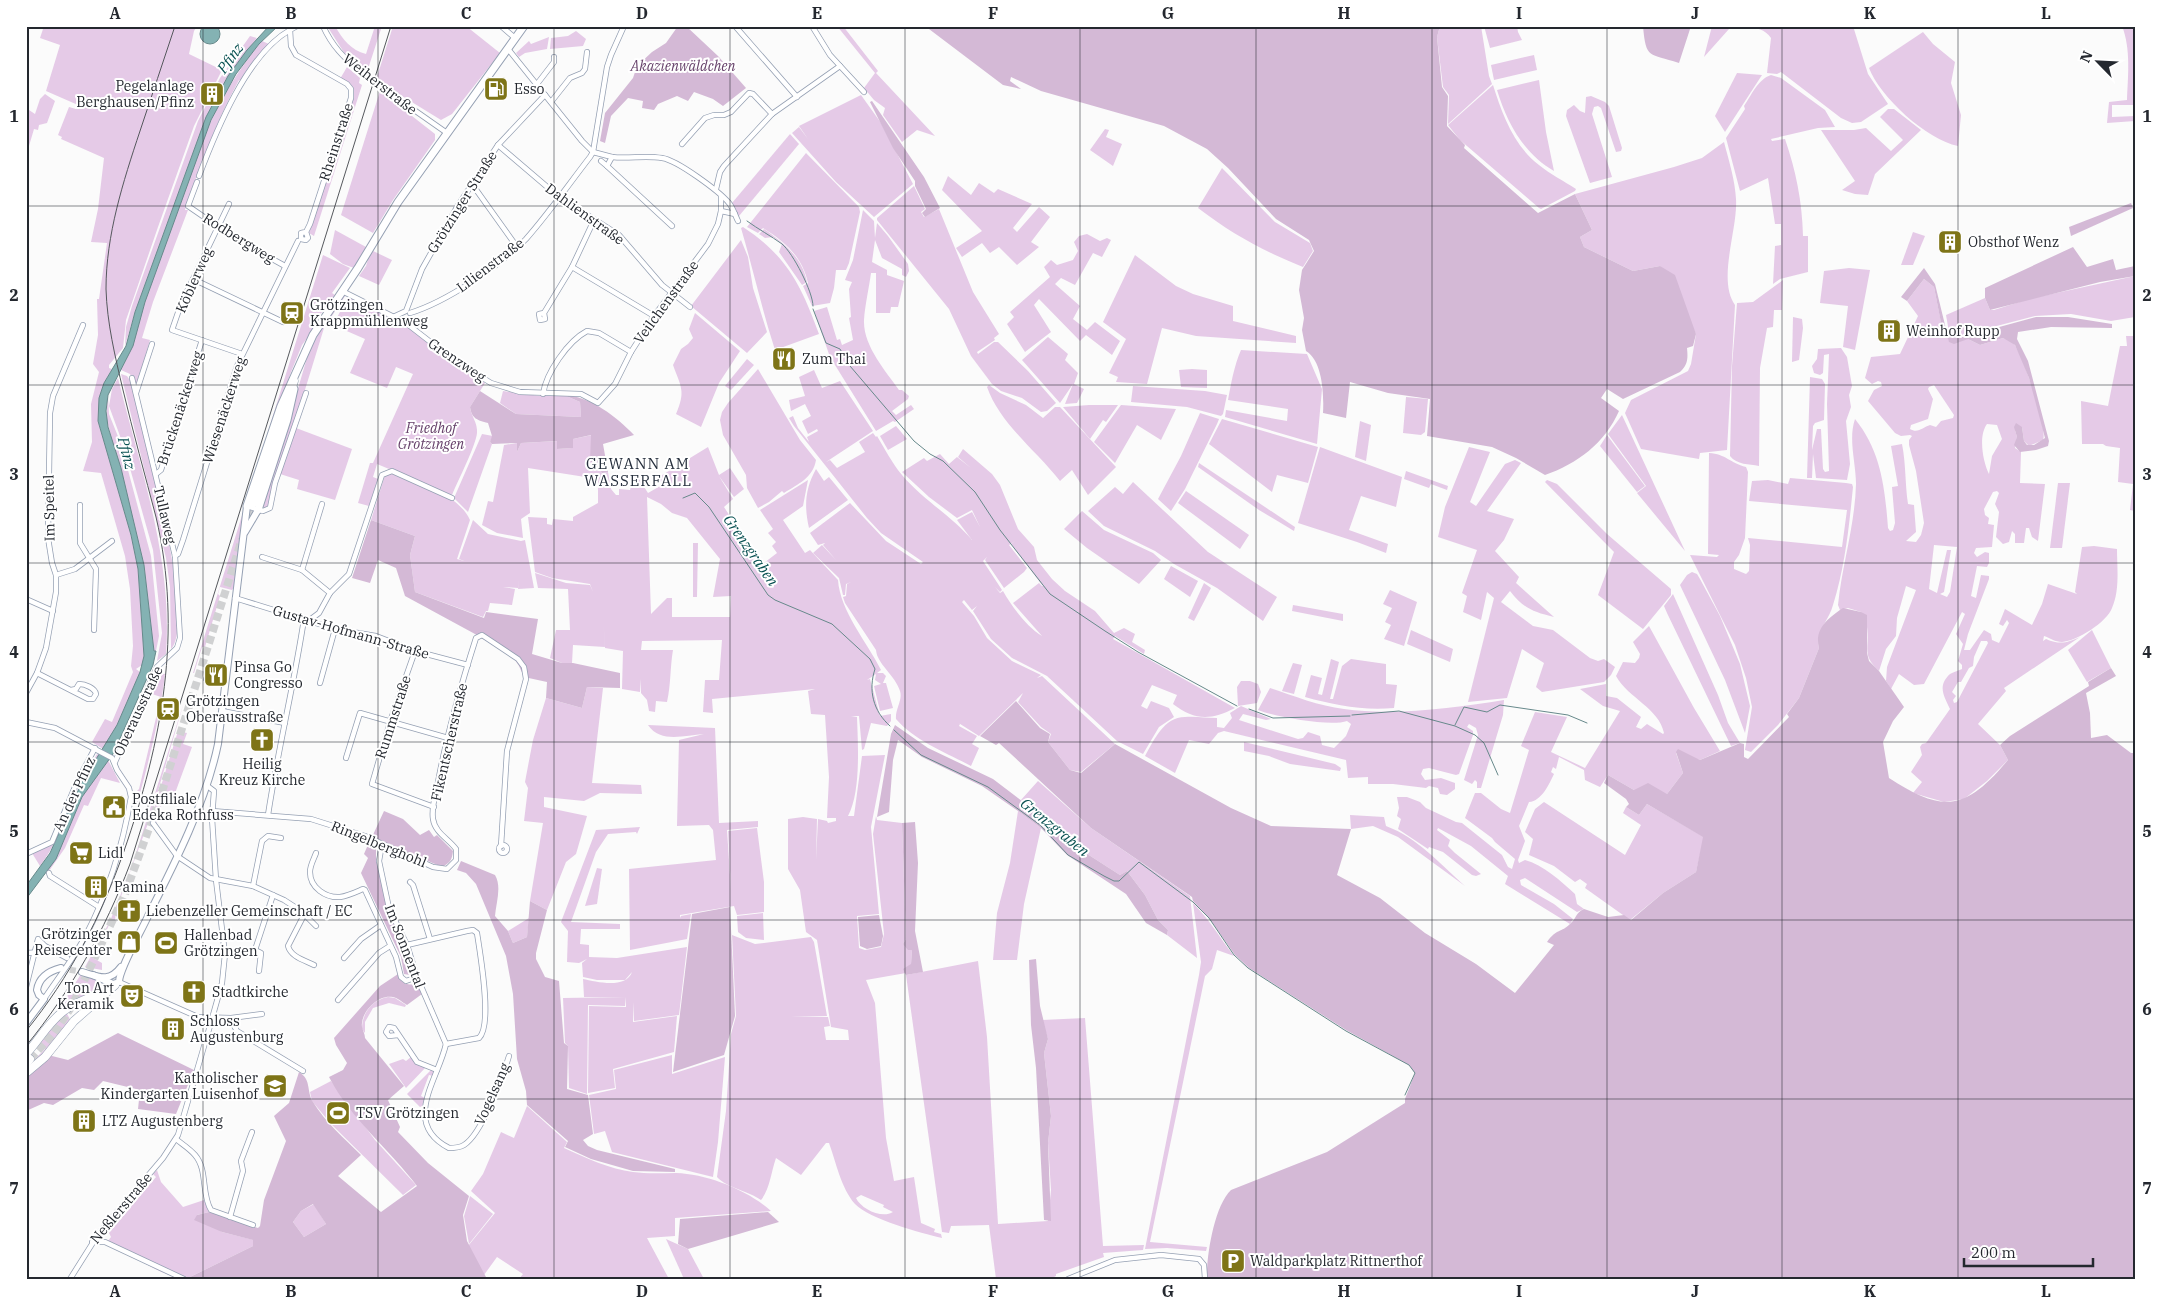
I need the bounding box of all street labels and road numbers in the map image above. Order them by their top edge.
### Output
street label: Weiherstraße [339,49,421,119]
street label: Rheinstraße [315,101,357,183]
street label: Grötzinger Straße [423,147,501,257]
street label: Dahlienstraße [542,179,628,249]
street label: Rodbergweg [200,209,279,267]
street label: Lilienstraße [453,234,527,296]
street label: Köblerweg [172,244,217,316]
street label: Veilchenstraße [630,257,702,347]
street label: Grenzweg [425,334,490,386]
street label: Brückenäckerweg [153,348,207,467]
street label: Wiesenäckerweg [198,354,250,466]
street label: Im Speitel [39,474,59,542]
street label: Tullaweg [150,484,181,546]
street label: Gustav-Hofmann-Straße [271,601,431,663]
street label: Oberausstraße [109,663,167,759]
street label: Rummstraße [371,673,415,761]
street label: Fikentscherstraße [427,681,471,803]
street label: An der Pfinz [49,754,99,834]
street label: Ringelberghohl [329,817,429,871]
street label: Im Sonnental [381,901,429,991]
street label: Vogelsang [470,1060,514,1128]
street label: Neßlerstraße [86,1169,156,1247]

